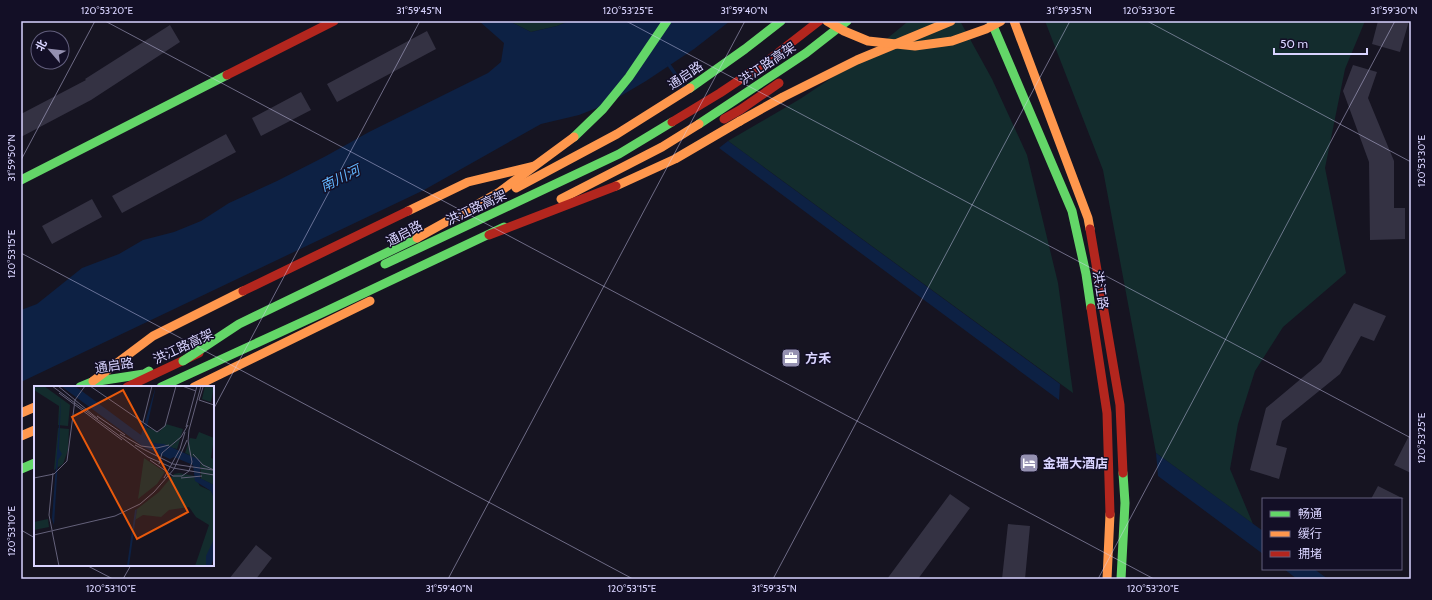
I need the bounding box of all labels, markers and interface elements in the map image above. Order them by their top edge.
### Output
text: 120°53'20"E [81,4,133,17]
text: 31°59'45"N [396,4,442,17]
text: 120°53'25"E [603,4,654,17]
text: 31°59'40"N [720,4,768,17]
text: 31°59'35"N [1046,4,1092,17]
text: 120°53'30"E [1123,4,1175,17]
text: 31°59'30"N [1370,4,1418,17]
north arrow [30,30,70,70]
scale bar [1274,30,1367,56]
text: 50 m [1280,36,1308,51]
text: 北 [32,37,50,53]
street label: 洪江路高架 [736,38,798,88]
street label: 通启路 [664,57,706,93]
text: 31°59'50"N [5,134,18,182]
text: 120°53'30"E [1415,135,1428,187]
water label: 南川河 [317,159,366,195]
street label: 洪江路高架 [443,186,509,228]
street label: 通启路 [383,217,425,249]
text: 120°53'15"E [5,229,18,278]
street label: 洪江路 [1090,269,1112,311]
street label: 洪江路高架 [150,325,216,367]
office icon: 方禾 [780,347,802,369]
place label: 方禾 [805,350,831,366]
street label: 通启路 [93,354,135,376]
inset map [34,386,214,566]
text: 120°53'25"E [1415,412,1428,463]
hotel icon: 金瑞大酒店 [1018,452,1040,474]
place label: 金瑞大酒店 [1043,455,1108,471]
legend [1262,498,1402,570]
text: 120°53'10"E [5,506,18,556]
text: 畅通 [1298,506,1322,521]
text: 缓行 [1298,526,1322,541]
text: 拥堵 [1298,546,1322,561]
text: 120°53'10"E [86,582,136,595]
text: 31°59'40"N [425,582,473,595]
text: 120°53'15"E [608,582,657,595]
text: 31°59'35"N [751,582,797,595]
text: 120°53'20"E [1127,582,1179,595]

